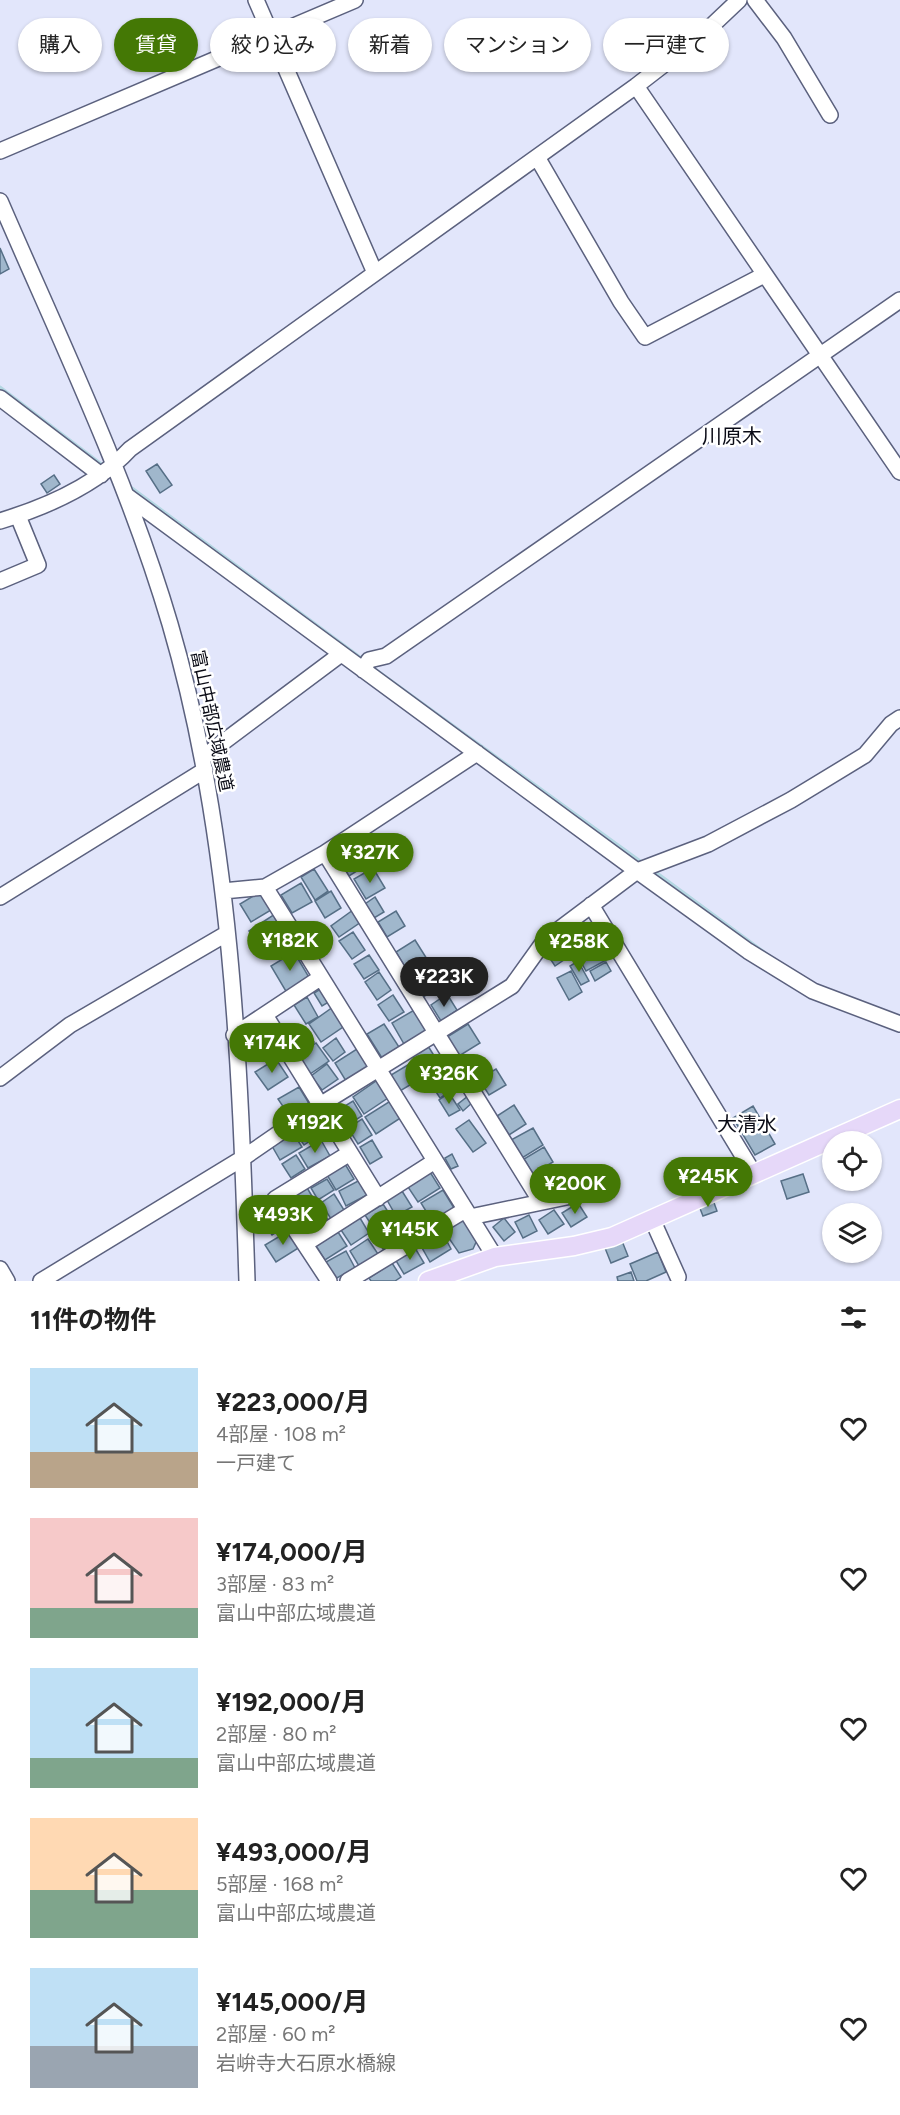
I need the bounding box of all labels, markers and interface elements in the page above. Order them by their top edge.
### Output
chip: 購入 [18,18,102,72]
chip: 賃貸 [114,18,198,72]
chip: 絞り込み [210,18,336,72]
chip: 新着 [348,18,432,72]
chip: マンション [444,18,591,72]
chip: 一戸建て [603,18,729,72]
district label: 川原木 [702,424,762,448]
street label: 富山中部広域農道 [186,648,238,794]
pin: ¥327K [328,833,412,884]
text: ¥327K [340,840,400,864]
pin: ¥182K [248,921,332,972]
pin: ¥258K [537,922,621,973]
text: ¥182K [261,928,319,952]
text: ¥258K [549,929,609,953]
pin: ¥223K [402,957,486,1008]
text: ¥223K [414,964,474,988]
pin: ¥174K [230,1023,314,1074]
text: ¥174K [243,1030,301,1054]
pin: ¥326K [407,1054,491,1105]
text: ¥326K [419,1061,479,1085]
pin: ¥192K [273,1103,357,1154]
text: ¥192K [287,1110,343,1134]
district label: 大清水 [717,1112,777,1136]
map controls [822,1131,882,1263]
button: locate [822,1131,882,1191]
pin: ¥245K [666,1157,750,1208]
pin: ¥200K [533,1164,617,1215]
text: ¥245K [677,1164,739,1188]
text: ¥200K [544,1171,606,1195]
pin: ¥493K [241,1195,325,1246]
text: ¥493K [253,1202,313,1226]
button: layers [822,1203,882,1263]
pin: ¥145K [368,1210,452,1261]
text: ¥145K [381,1217,439,1241]
icon: filters [837,1301,870,1334]
text: 11件の物件 [30,1304,156,1336]
text: ¥223,000/月 [216,1386,371,1418]
icon: home [78,1392,150,1464]
icon: heart [837,1412,870,1445]
text: 4部屋 · 108 m² [216,1422,346,1446]
text: 一戸建て [216,1451,296,1475]
text: ¥174,000/月 [216,1536,368,1568]
icon: home [78,1542,150,1614]
icon: heart [837,1562,870,1595]
text: 3部屋 · 83 m² [216,1572,334,1596]
text: 富山中部広域農道 [216,1601,376,1625]
text: ¥192,000/月 [216,1686,367,1718]
icon: home [78,1692,150,1764]
icon: heart [837,1712,870,1745]
text: 2部屋 · 80 m² [216,1722,336,1746]
text: 富山中部広域農道 [216,1751,376,1775]
text: ¥493,000/月 [216,1836,372,1868]
icon: home [78,1842,150,1914]
icon: heart [837,1862,870,1895]
text: 5部屋 · 168 m² [216,1872,344,1896]
text: 富山中部広域農道 [216,1901,376,1925]
text: ¥145,000/月 [216,1986,369,2018]
icon: home [78,1992,150,2064]
icon: heart [837,2012,870,2045]
text: 2部屋 · 60 m² [216,2022,335,2046]
text: 岩峅寺大石原水橋線 [216,2051,396,2075]

